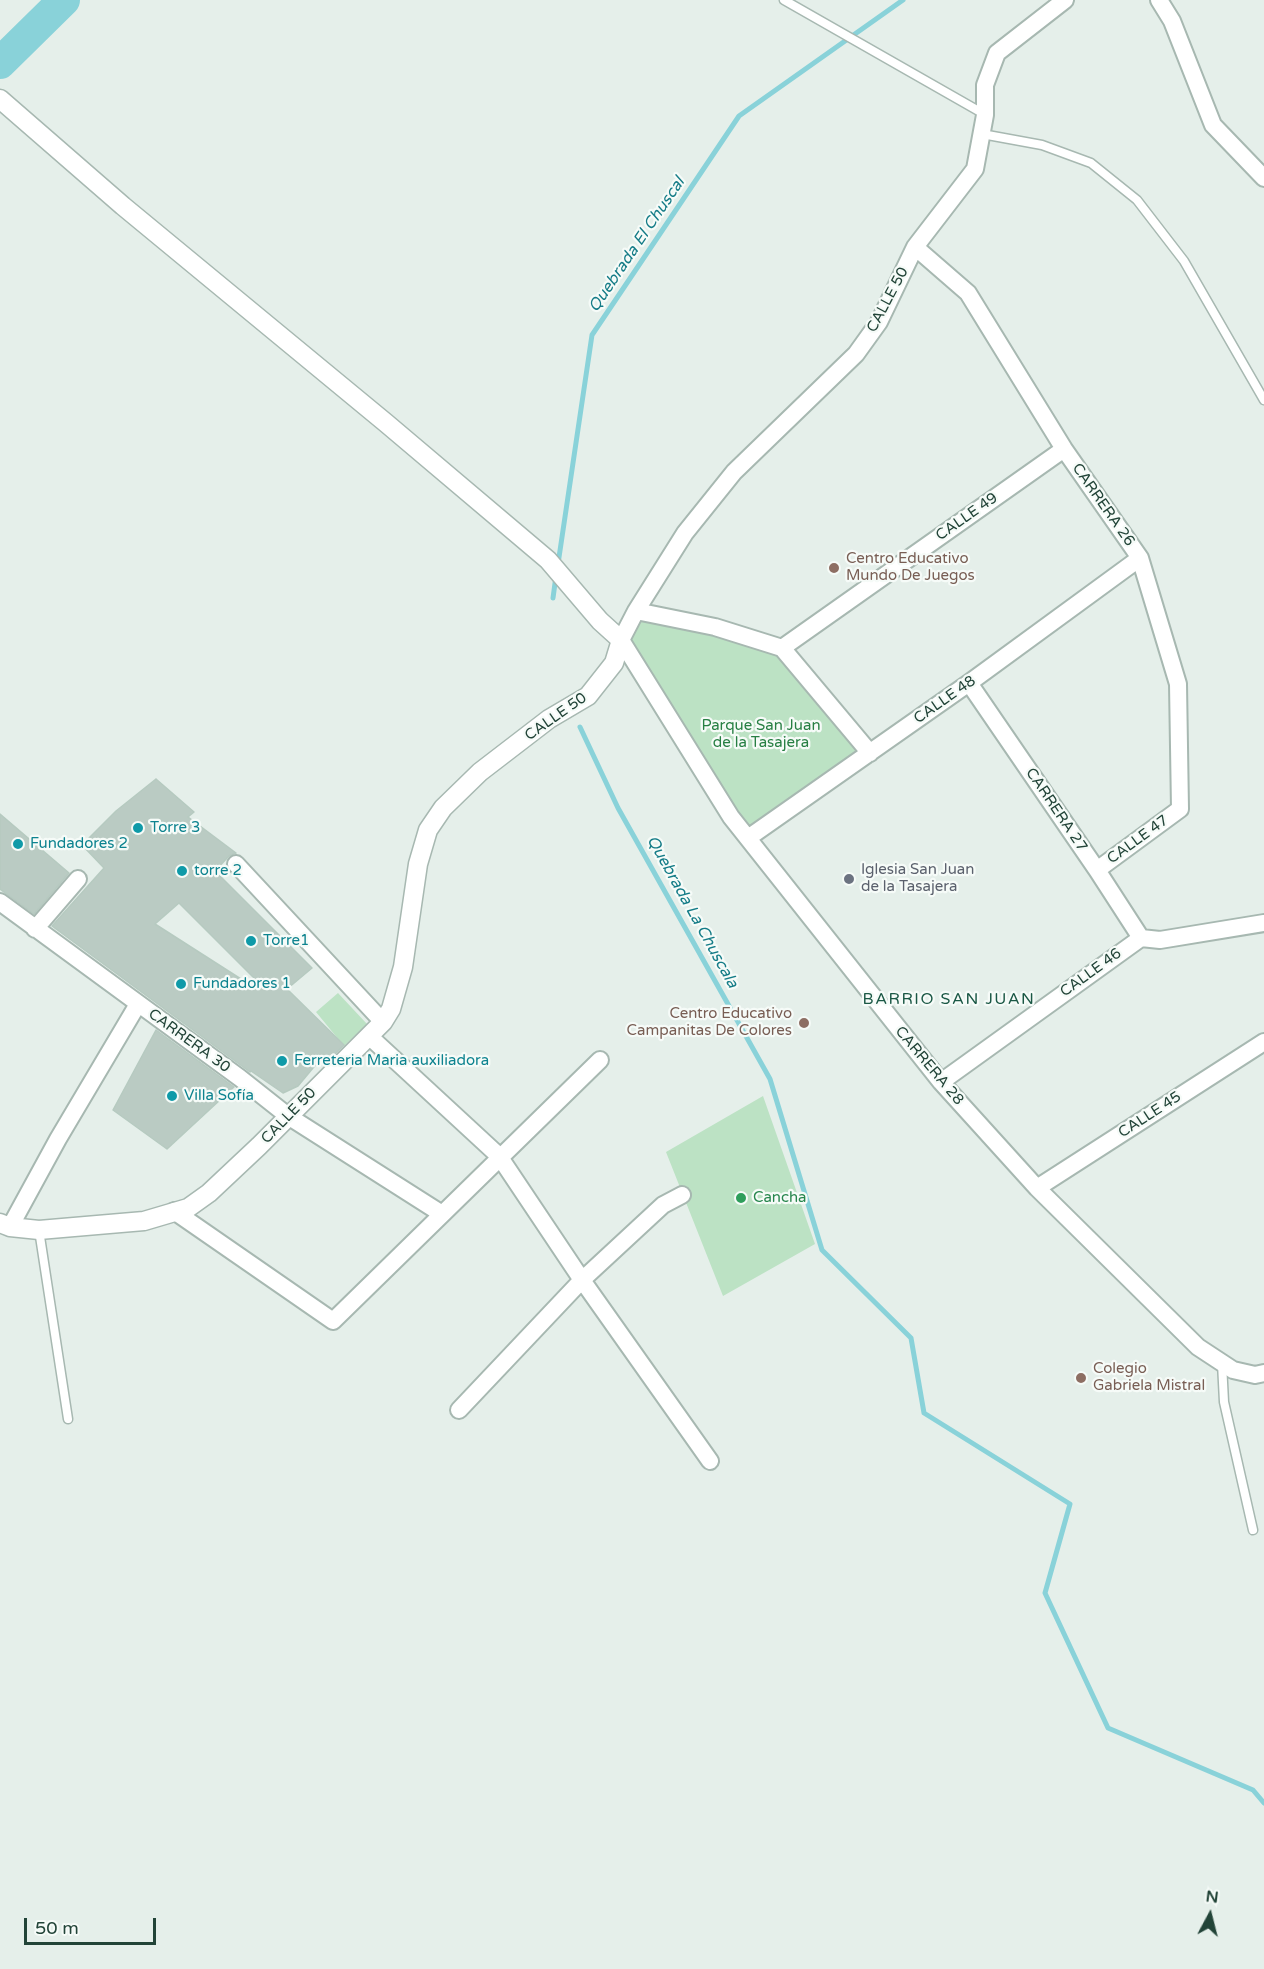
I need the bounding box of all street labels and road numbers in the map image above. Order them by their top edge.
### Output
street label: CALLE 50 [863,264,913,336]
street label: CARRERA 26 [1068,460,1138,550]
street label: CALLE 49 [933,489,1001,545]
street label: CALLE 48 [911,672,979,728]
street label: CALLE 50 [522,689,590,745]
street label: CARRERA 27 [1021,765,1091,855]
street label: CALLE 47 [1104,812,1172,868]
street label: CALLE 46 [1057,945,1125,1001]
street label: CARRERA 30 [144,1005,234,1077]
street label: CARRERA 28 [891,1023,967,1109]
street label: CALLE 50 [258,1084,320,1148]
street label: CALLE 45 [1115,1088,1185,1142]

